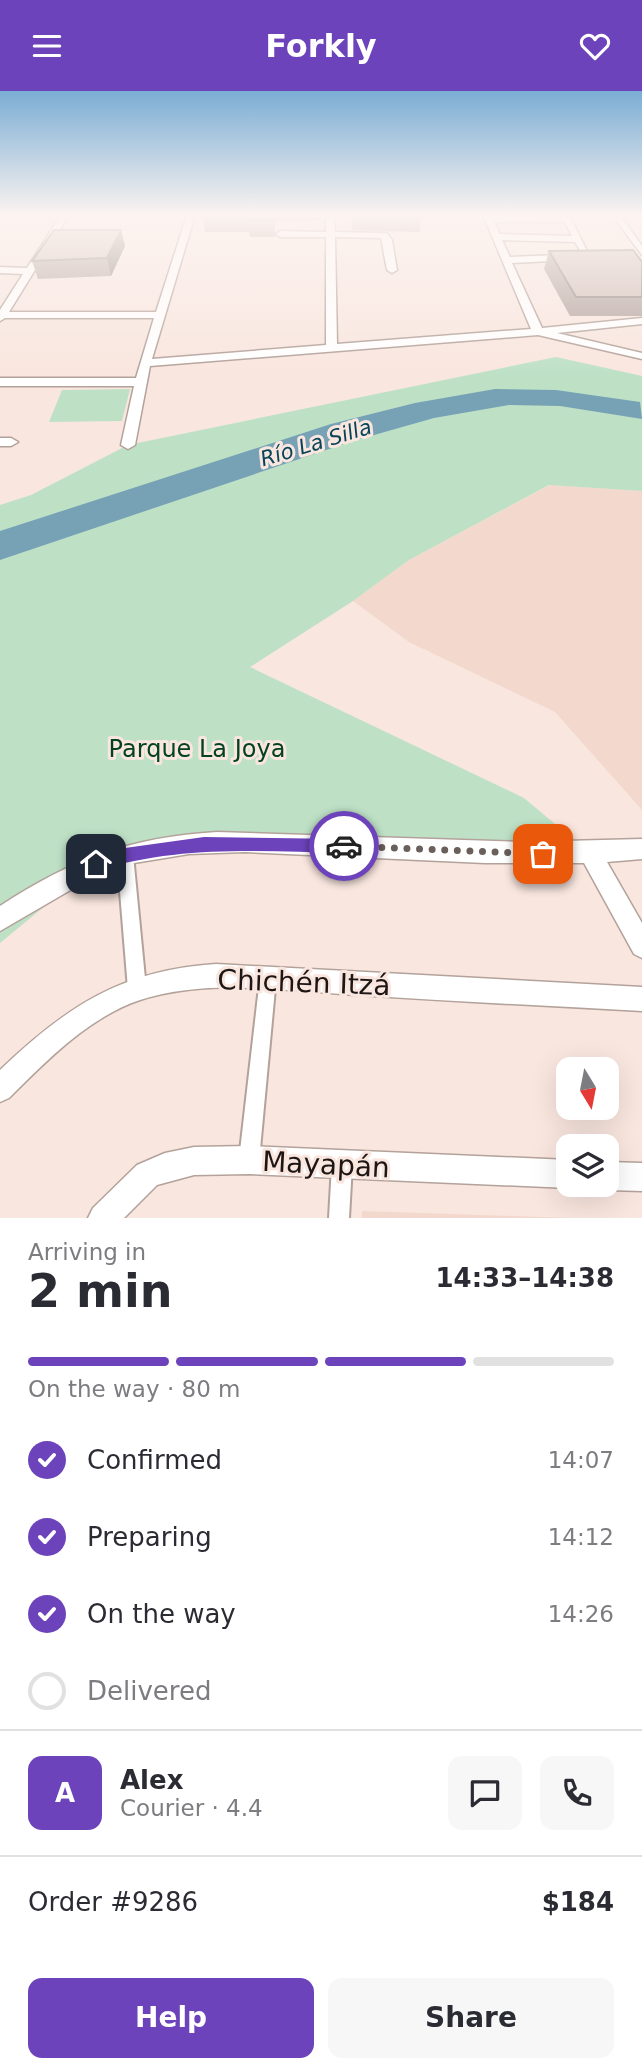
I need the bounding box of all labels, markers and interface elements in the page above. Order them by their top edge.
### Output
icon: menu [28,27,66,65]
text: Forkly [265,27,377,65]
icon: heart [576,27,614,65]
water label: Río La Silla [258,415,374,471]
park label: Parque La Joya [109,735,285,763]
courier [309,811,379,881]
pin [513,824,573,884]
icon: car [325,827,363,865]
pin [66,834,126,894]
icon: bag [524,835,562,873]
icon: home [77,845,115,883]
street label: Chichén Itzá [217,963,391,1002]
north arrow [556,1057,620,1120]
map controls [556,1057,619,1197]
button: layers [556,1134,619,1197]
street label: Mayapán [261,1145,391,1184]
text: Arriving in [28,1239,146,1265]
text: 14:33–14:38 [435,1263,614,1293]
text: 2 min [28,1264,172,1318]
text: On the way · 80 m [28,1376,240,1402]
icon: check [28,1441,66,1479]
text: Confirmed [87,1445,222,1475]
text: 14:07 [548,1447,614,1473]
icon: check [28,1518,66,1556]
text: Preparing [87,1522,212,1552]
text: 14:12 [548,1524,614,1550]
icon: check [28,1595,66,1633]
text: On the way [87,1599,236,1629]
text: 14:26 [548,1601,614,1627]
text: Delivered [87,1676,211,1706]
button: chat [448,1756,522,1830]
button: phone [540,1756,614,1830]
text: Alex [120,1765,183,1795]
text: A [55,1778,75,1808]
text: Courier · 4.4 [120,1795,263,1821]
text: Order #9286 [28,1887,198,1917]
text: $184 [542,1887,614,1917]
button: Help [28,1978,314,2058]
button: Share [328,1978,614,2058]

